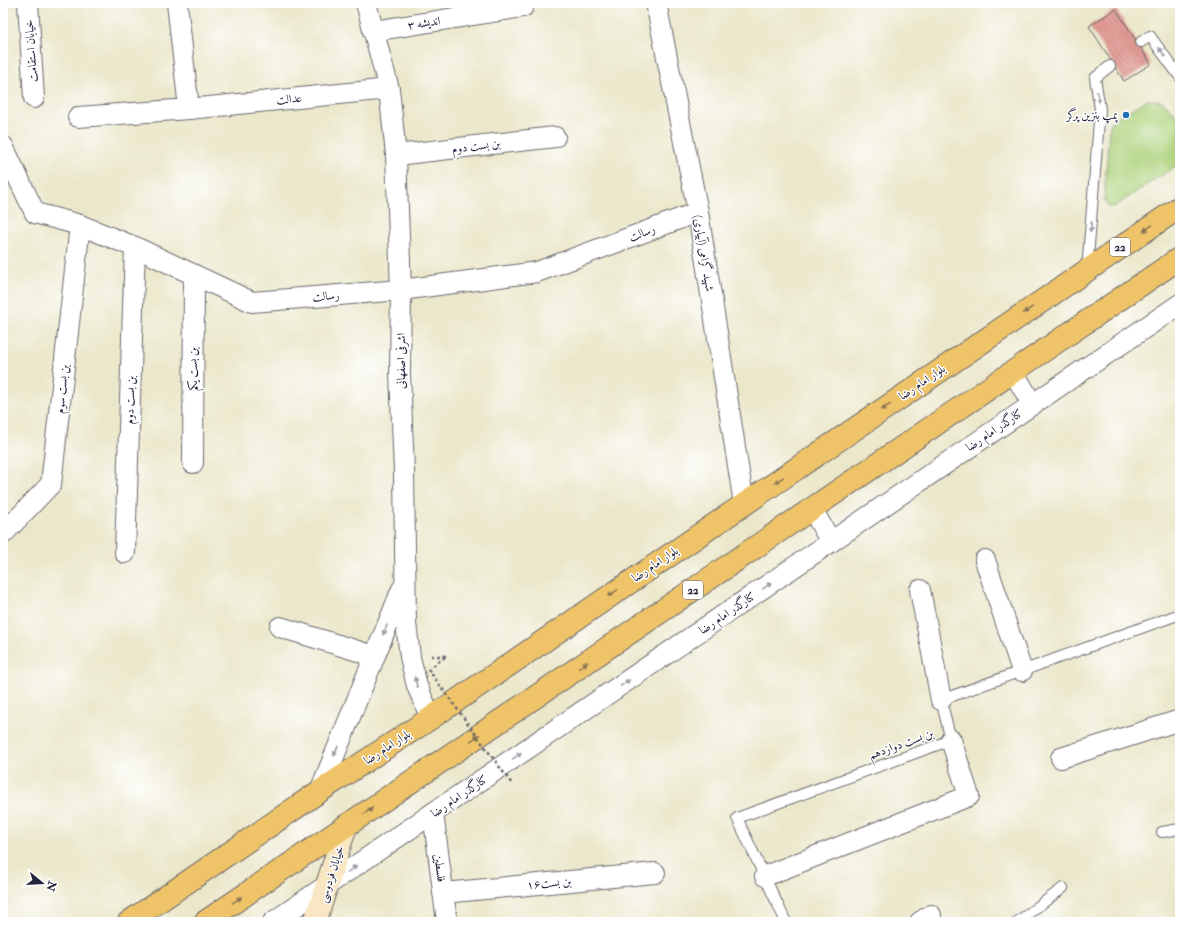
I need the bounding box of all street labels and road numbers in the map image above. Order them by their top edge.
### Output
street label: اندیشه ۳ [407,13,442,33]
street label: خیابان استقامت [22,19,41,83]
street label: عدالت [276,91,303,108]
street label: بن بست دوم [451,136,502,160]
street label: شهید گرامی (آبیاری) [690,214,718,292]
street label: رسالت [627,222,658,245]
road number: 22 [1110,238,1130,256]
street label: رسالت [312,288,340,305]
street label: اشرفی اصفهانی [394,333,409,389]
street label: بن بست یکم [186,346,204,391]
street label: بلوار امام رضا [896,361,950,406]
street label: بن بست سوم [52,363,76,415]
street label: بن بست دوم [122,375,142,425]
street label: کنارگذر امام رضا [962,404,1027,457]
street label: بلوار امام رضا [629,543,683,588]
road number: 22 [683,581,703,599]
street label: کنارگذر امام رضا [695,587,760,640]
street label: بن بست دوازدهم [867,726,937,766]
street label: بلوار امام رضا [361,727,415,771]
street label: کنارگذر امام رضا [427,770,492,823]
street label: خیابان فردوسی [315,844,349,905]
street label: فلسطین [430,853,449,883]
street label: بن بست۱۶ [526,874,573,893]

